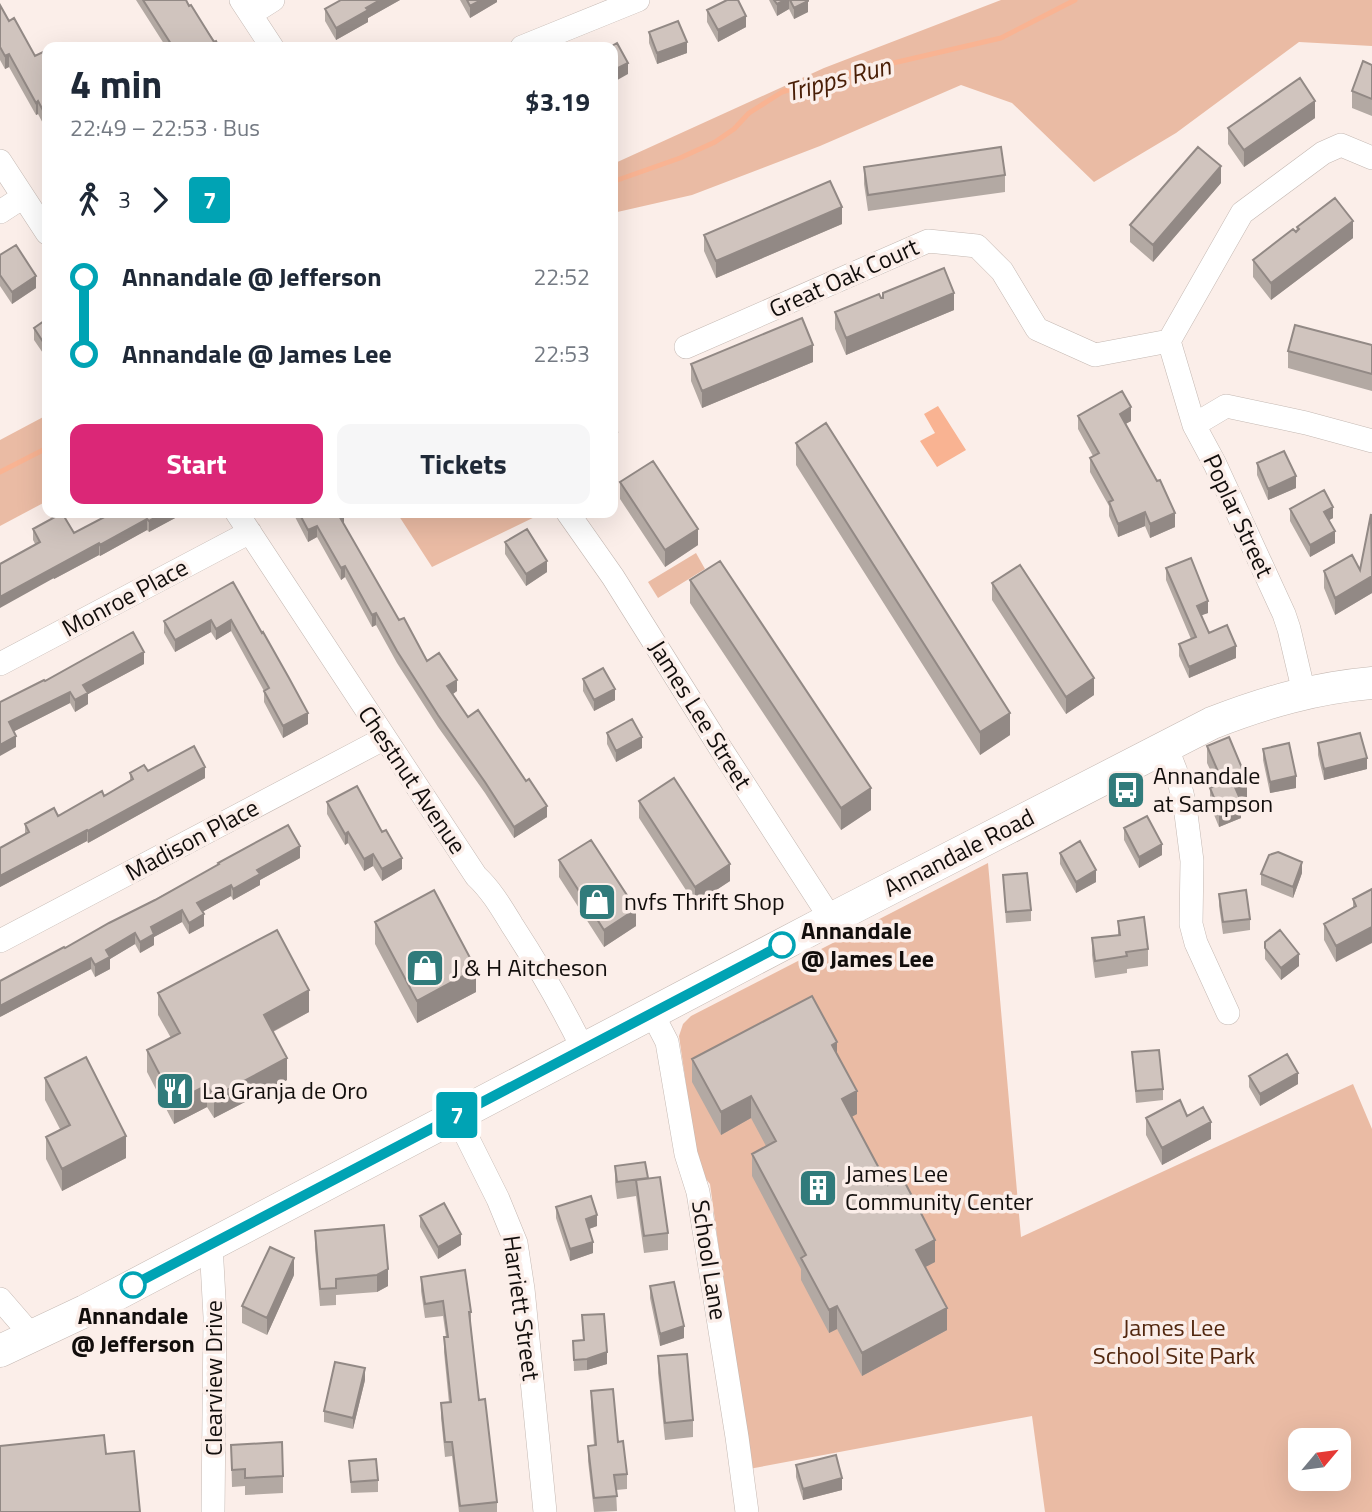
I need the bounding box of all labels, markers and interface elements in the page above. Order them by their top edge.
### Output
water label: Tripps Run [781,46,896,111]
text: 4 min [70,55,162,113]
text: $3.19 [525,82,590,121]
text: 22:49 – 22:53 · Bus [70,110,260,145]
icon: walk [70,181,108,219]
icon: forward [141,181,179,219]
text: 3 [118,182,131,217]
text: 7 [203,182,216,218]
street label: Great Oak Court [763,228,925,326]
text: Annandale @ Jefferson [122,257,382,296]
text: 22:52 [533,259,590,294]
text: Annandale @ James Lee [122,334,392,373]
text: 22:53 [533,336,590,371]
button: Start [70,424,323,504]
button: Tickets [337,424,590,504]
street label: Poplar Street [1195,448,1283,584]
street label: Monroe Place [55,549,194,645]
street label: James Lee Street [640,633,762,797]
street label: Chestnut Avenue [350,698,476,861]
place label: Annandale at Sampson [1153,757,1273,821]
bus stop icon: Annandale at Sampson [1105,769,1147,811]
street label: Madison Place [118,789,265,889]
street label: Annandale Road [877,799,1040,906]
shop icon: nvfs Thrift Shop [576,881,618,923]
place label: nvfs Thrift Shop [624,883,785,919]
place label: Annandale @ James Lee [801,912,934,976]
marker: Annandale @ James Lee [769,932,795,958]
shop icon: J & H Aitcheson [404,947,446,989]
place label: J & H Aitcheson [452,949,608,985]
restaurant icon: La Granja de Oro [154,1070,196,1112]
place label: La Granja de Oro [202,1072,368,1108]
line badge: 7 [434,1092,480,1138]
text: 7 [450,1097,464,1133]
place label: James Lee Community Center [845,1155,1033,1219]
building icon: James Lee Community Center [797,1167,839,1209]
street label: School Lane [683,1197,737,1322]
street label: Harriett Street [494,1233,550,1383]
marker: Annandale @ Jefferson [120,1272,146,1298]
place label: Annandale @ Jefferson [71,1297,195,1361]
street label: Clearview Drive [195,1300,231,1456]
park label: James Lee School Site Park [1093,1309,1256,1373]
north arrow [1288,1428,1351,1491]
map controls [1288,1428,1351,1491]

